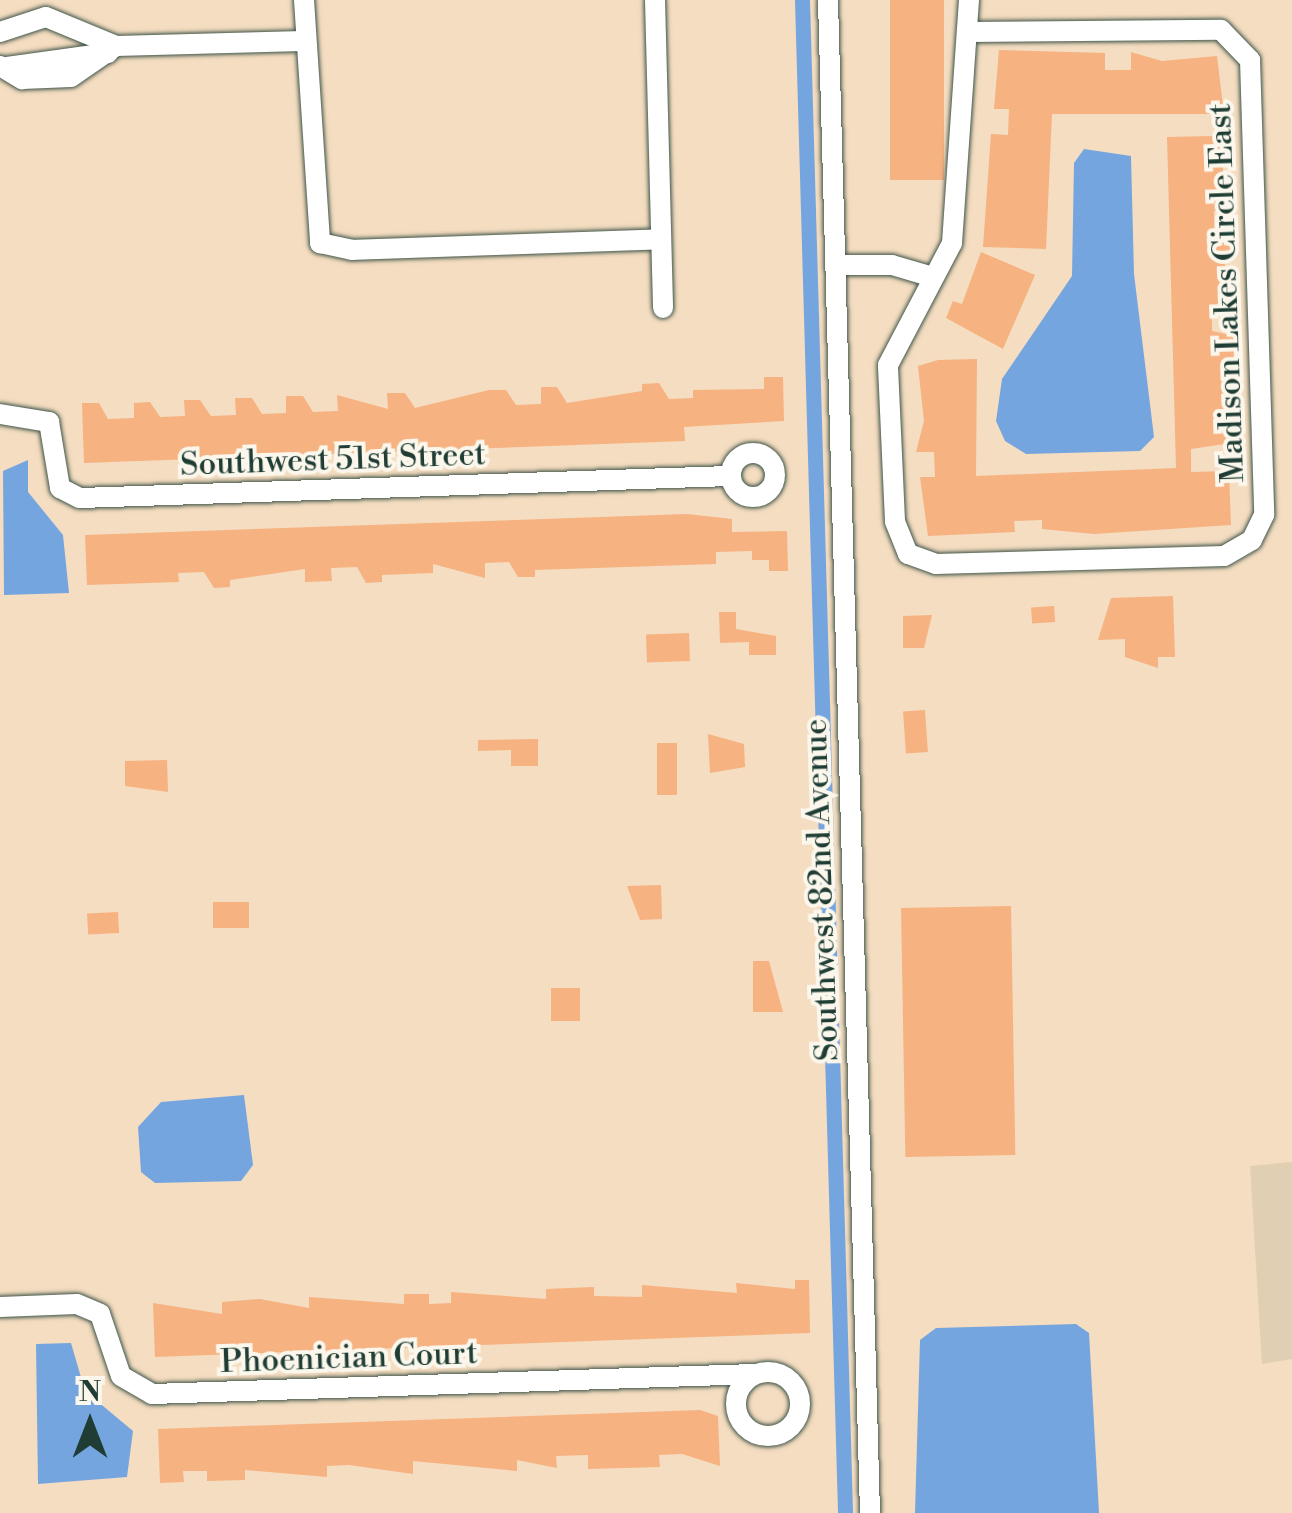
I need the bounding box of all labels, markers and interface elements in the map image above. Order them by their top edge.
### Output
street label: Madison Lakes Circle East [1201,103,1253,483]
street label: Southwest 51st Street [179,435,487,485]
street label: Southwest 82nd Avenue [797,718,847,1062]
street label: Phoenician Court [220,1334,478,1382]
north arrow [40,1373,140,1473]
text: N [79,1375,101,1410]

